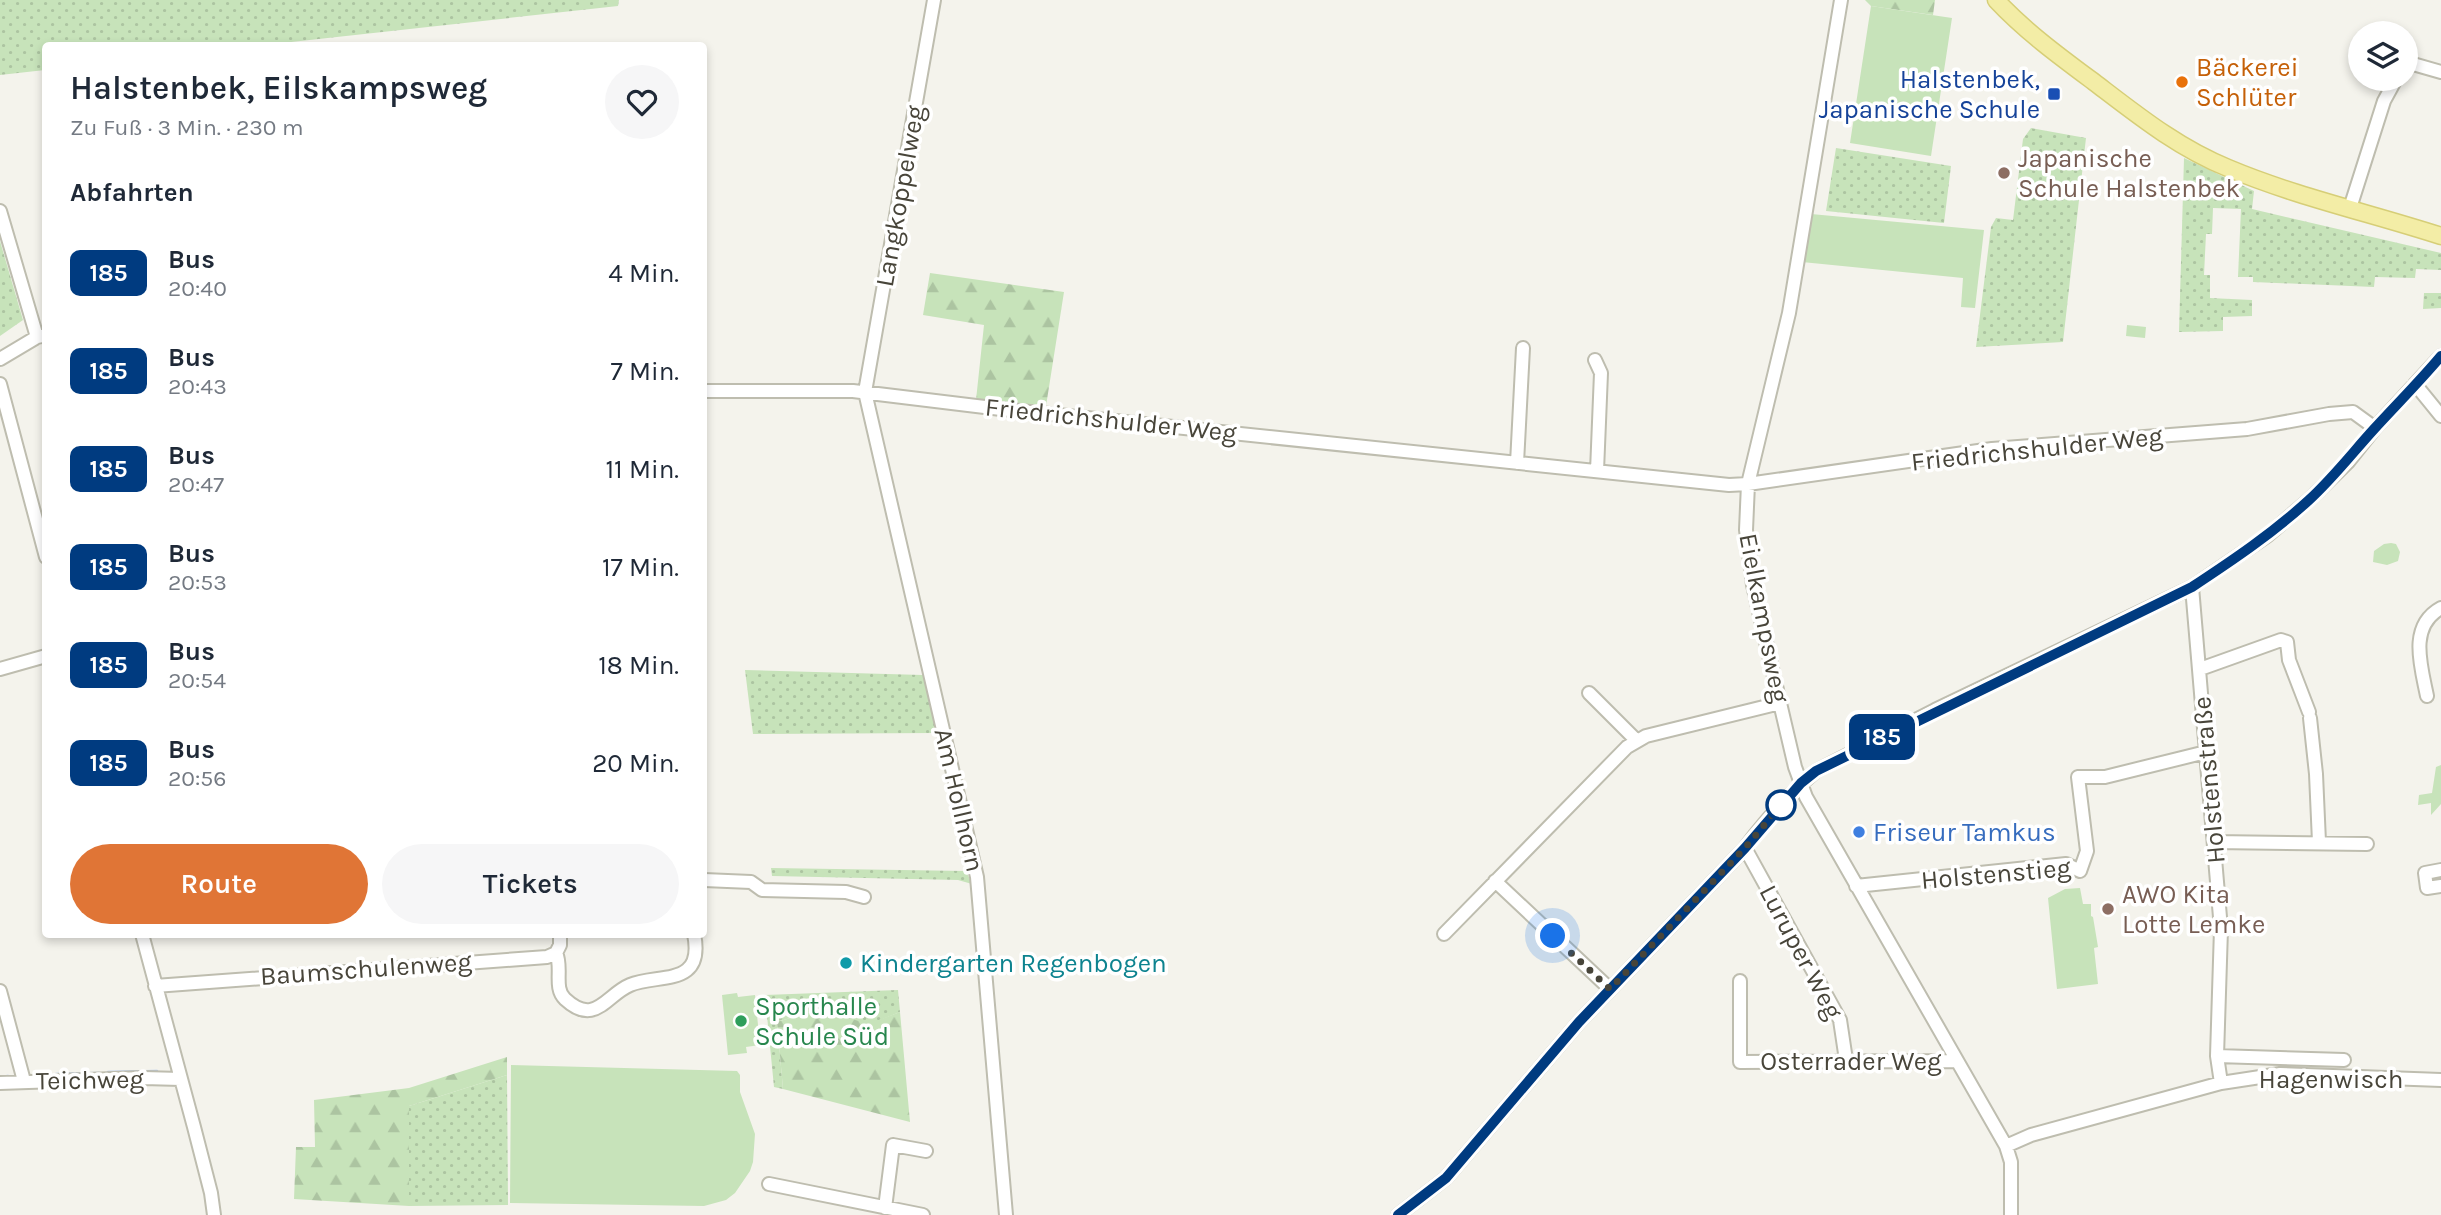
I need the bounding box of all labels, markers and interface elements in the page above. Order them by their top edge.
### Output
map controls [2348,21,2418,91]
button: layers [2348,21,2418,91]
place label: Bäckerei Schlüter [2196,52,2298,113]
place label: Halstenbek, Japanische Schule [1819,64,2040,125]
button: heart [605,65,679,139]
text: Halstenbek, Eilskampsweg [70,69,487,107]
marker: Bäckerei Schlüter [2174,74,2190,90]
marker: Halstenbek, Japanische Schule [2046,86,2062,102]
street label: Langkoppelweg [869,103,931,289]
text: Zu Fuß · 3 Min. · 230 m [70,114,304,141]
place label: Japanische Schule Halstenbek [2018,143,2240,204]
marker: Japanische Schule Halstenbek [1996,165,2012,181]
text: Abfahrten [70,177,194,208]
text: Bus [168,244,215,275]
text: 4 Min. [608,258,679,289]
text: 185 [89,259,128,287]
text: 20:40 [168,275,227,302]
text: Bus [168,342,215,373]
text: 7 Min. [611,356,679,387]
text: 185 [89,357,128,385]
text: 20:43 [168,373,227,400]
street label: Friedrichshulder Weg [984,391,1239,449]
street label: Friedrichshulder Weg [1910,420,2165,478]
text: Bus [168,440,215,471]
text: 11 Min. [606,454,679,485]
text: 185 [89,455,128,483]
text: 20:47 [168,471,224,498]
street label: Eielkampsweg [1732,531,1796,706]
text: Bus [168,538,215,569]
text: 17 Min. [602,552,679,583]
text: 185 [89,553,128,581]
text: 20:53 [168,569,227,596]
text: Bus [168,636,215,667]
text: 18 Min. [598,650,679,681]
text: 185 [89,651,128,679]
text: 20:54 [168,667,226,694]
street label: Holstenstraße [2186,695,2232,865]
line badge: 185 [1842,714,1922,760]
text: 185 [1863,723,1901,751]
street label: Am Hollhorn [927,725,991,875]
text: Bus [168,734,215,765]
text: 20 Min. [592,748,679,779]
text: 185 [89,749,128,777]
text: 20:56 [168,765,226,792]
unlabelled marker [1766,790,1796,820]
place label: Friseur Tamkus [1873,817,2056,848]
marker: Friseur Tamkus [1851,824,1867,840]
button: Route [70,844,368,924]
button: Tickets [382,844,679,924]
street label: Holstenstieg [1920,852,2073,896]
place label: AWO Kita Lotte Lemke [2122,879,2265,940]
street label: Luruper Weg [1753,880,1849,1025]
marker: AWO Kita Lotte Lemke [2100,901,2116,917]
your location [1535,918,1570,953]
street label: Baumschulenweg [259,946,473,992]
place label: Kindergarten Regenbogen [860,948,1167,979]
marker: Kindergarten Regenbogen [838,955,854,971]
place label: Sporthalle Schule Süd [755,991,889,1052]
marker: Sporthalle Schule Süd [733,1013,749,1029]
street label: Osterrader Weg [1760,1046,1942,1077]
street label: Teichweg [36,1064,145,1096]
street label: Hagenwisch [2259,1064,2403,1095]

